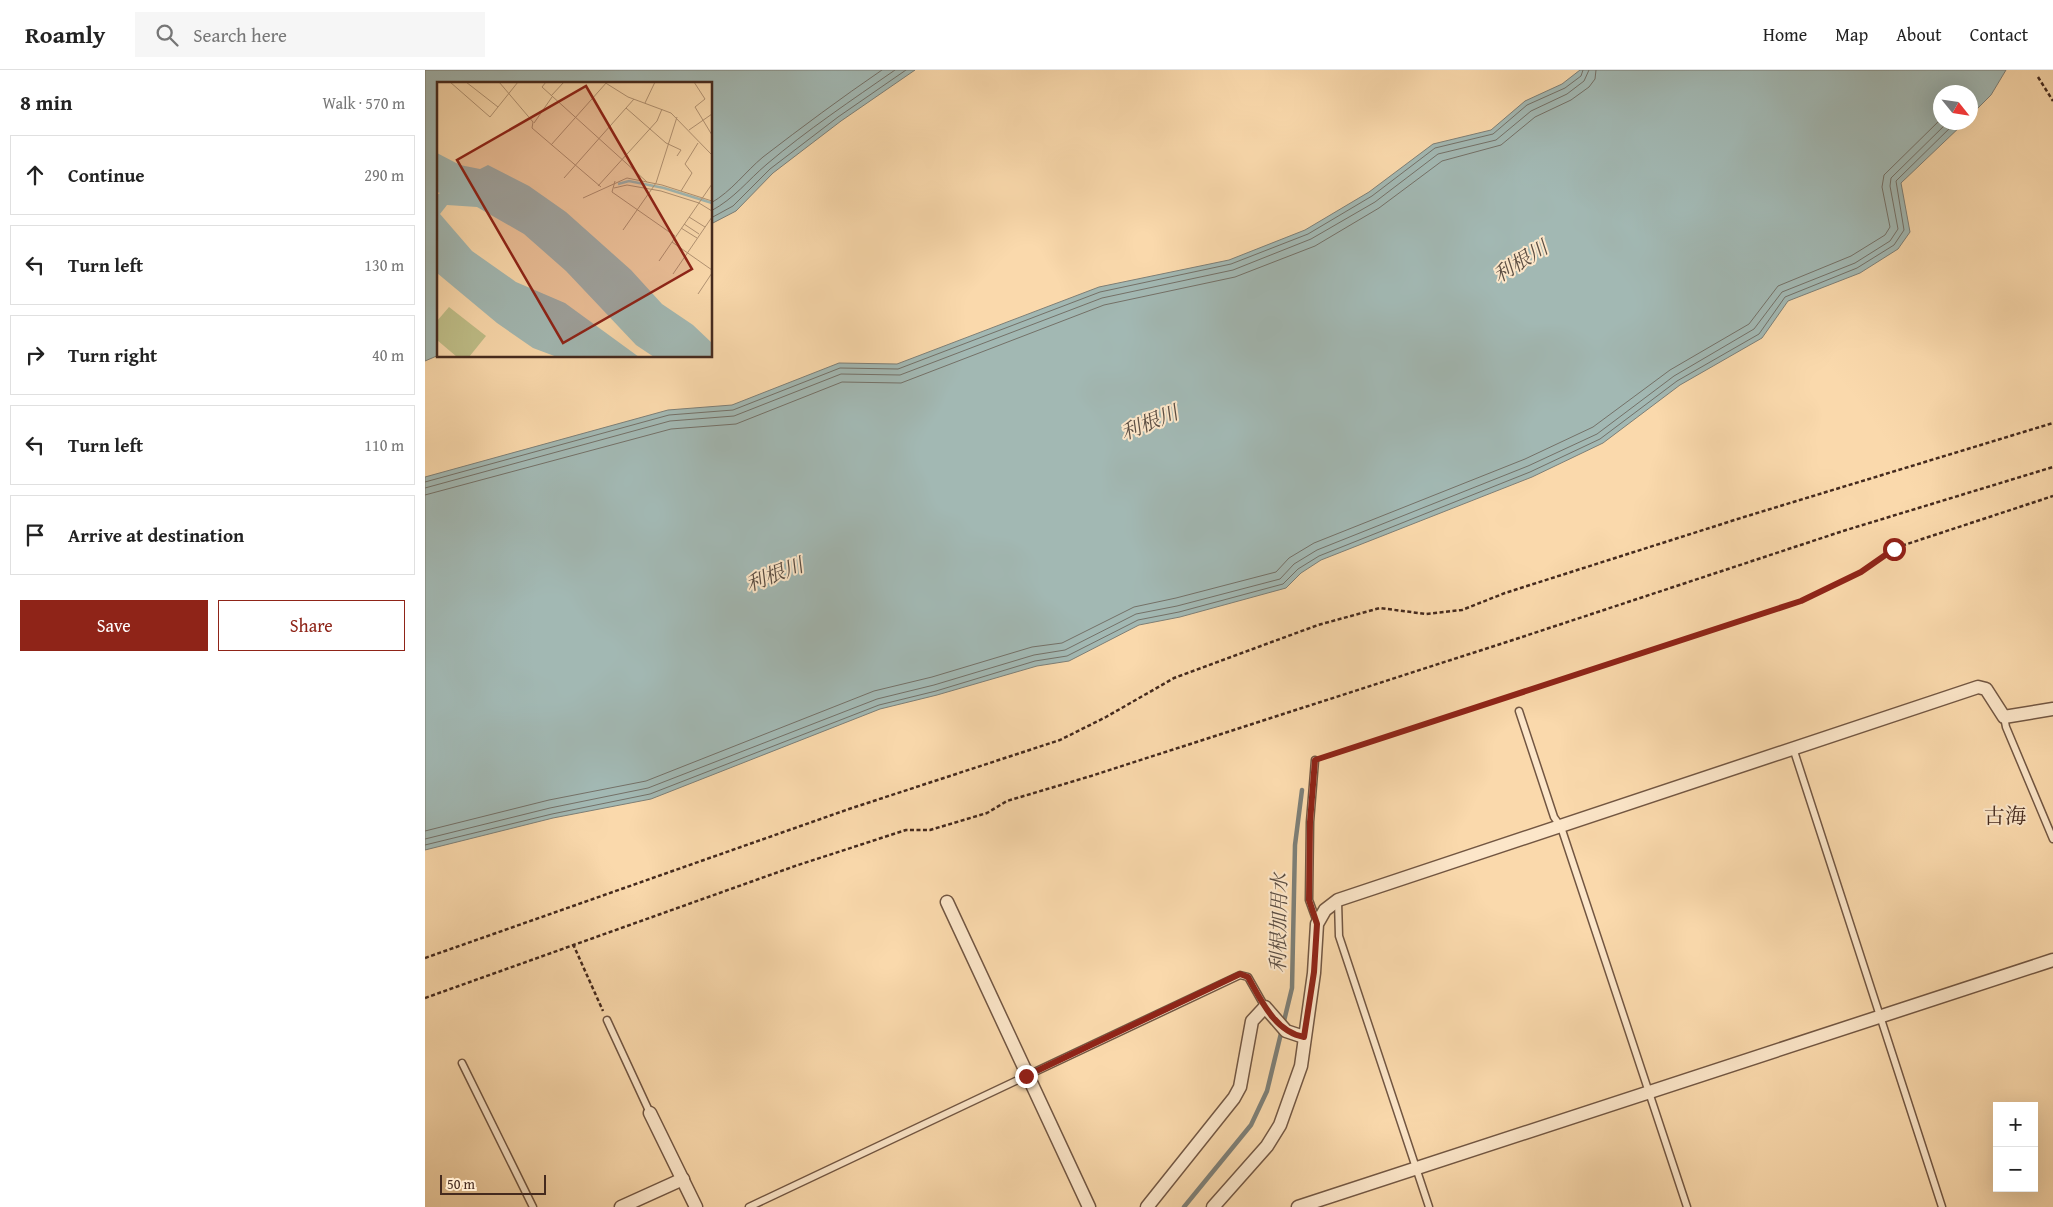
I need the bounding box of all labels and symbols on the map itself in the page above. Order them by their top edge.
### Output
inset map [437,82,713,358]
north arrow [1933,85,1978,130]
water label: 利根川 [1487,232,1555,289]
water label: 利根川 [1116,397,1184,447]
route start [1883,538,1906,561]
water label: 利根川 [741,549,809,598]
district label: 古海 [1984,800,2026,831]
water label: 利根加用水 [1263,871,1293,973]
route end [1015,1065,1038,1088]
scale bar [440,1172,546,1195]

